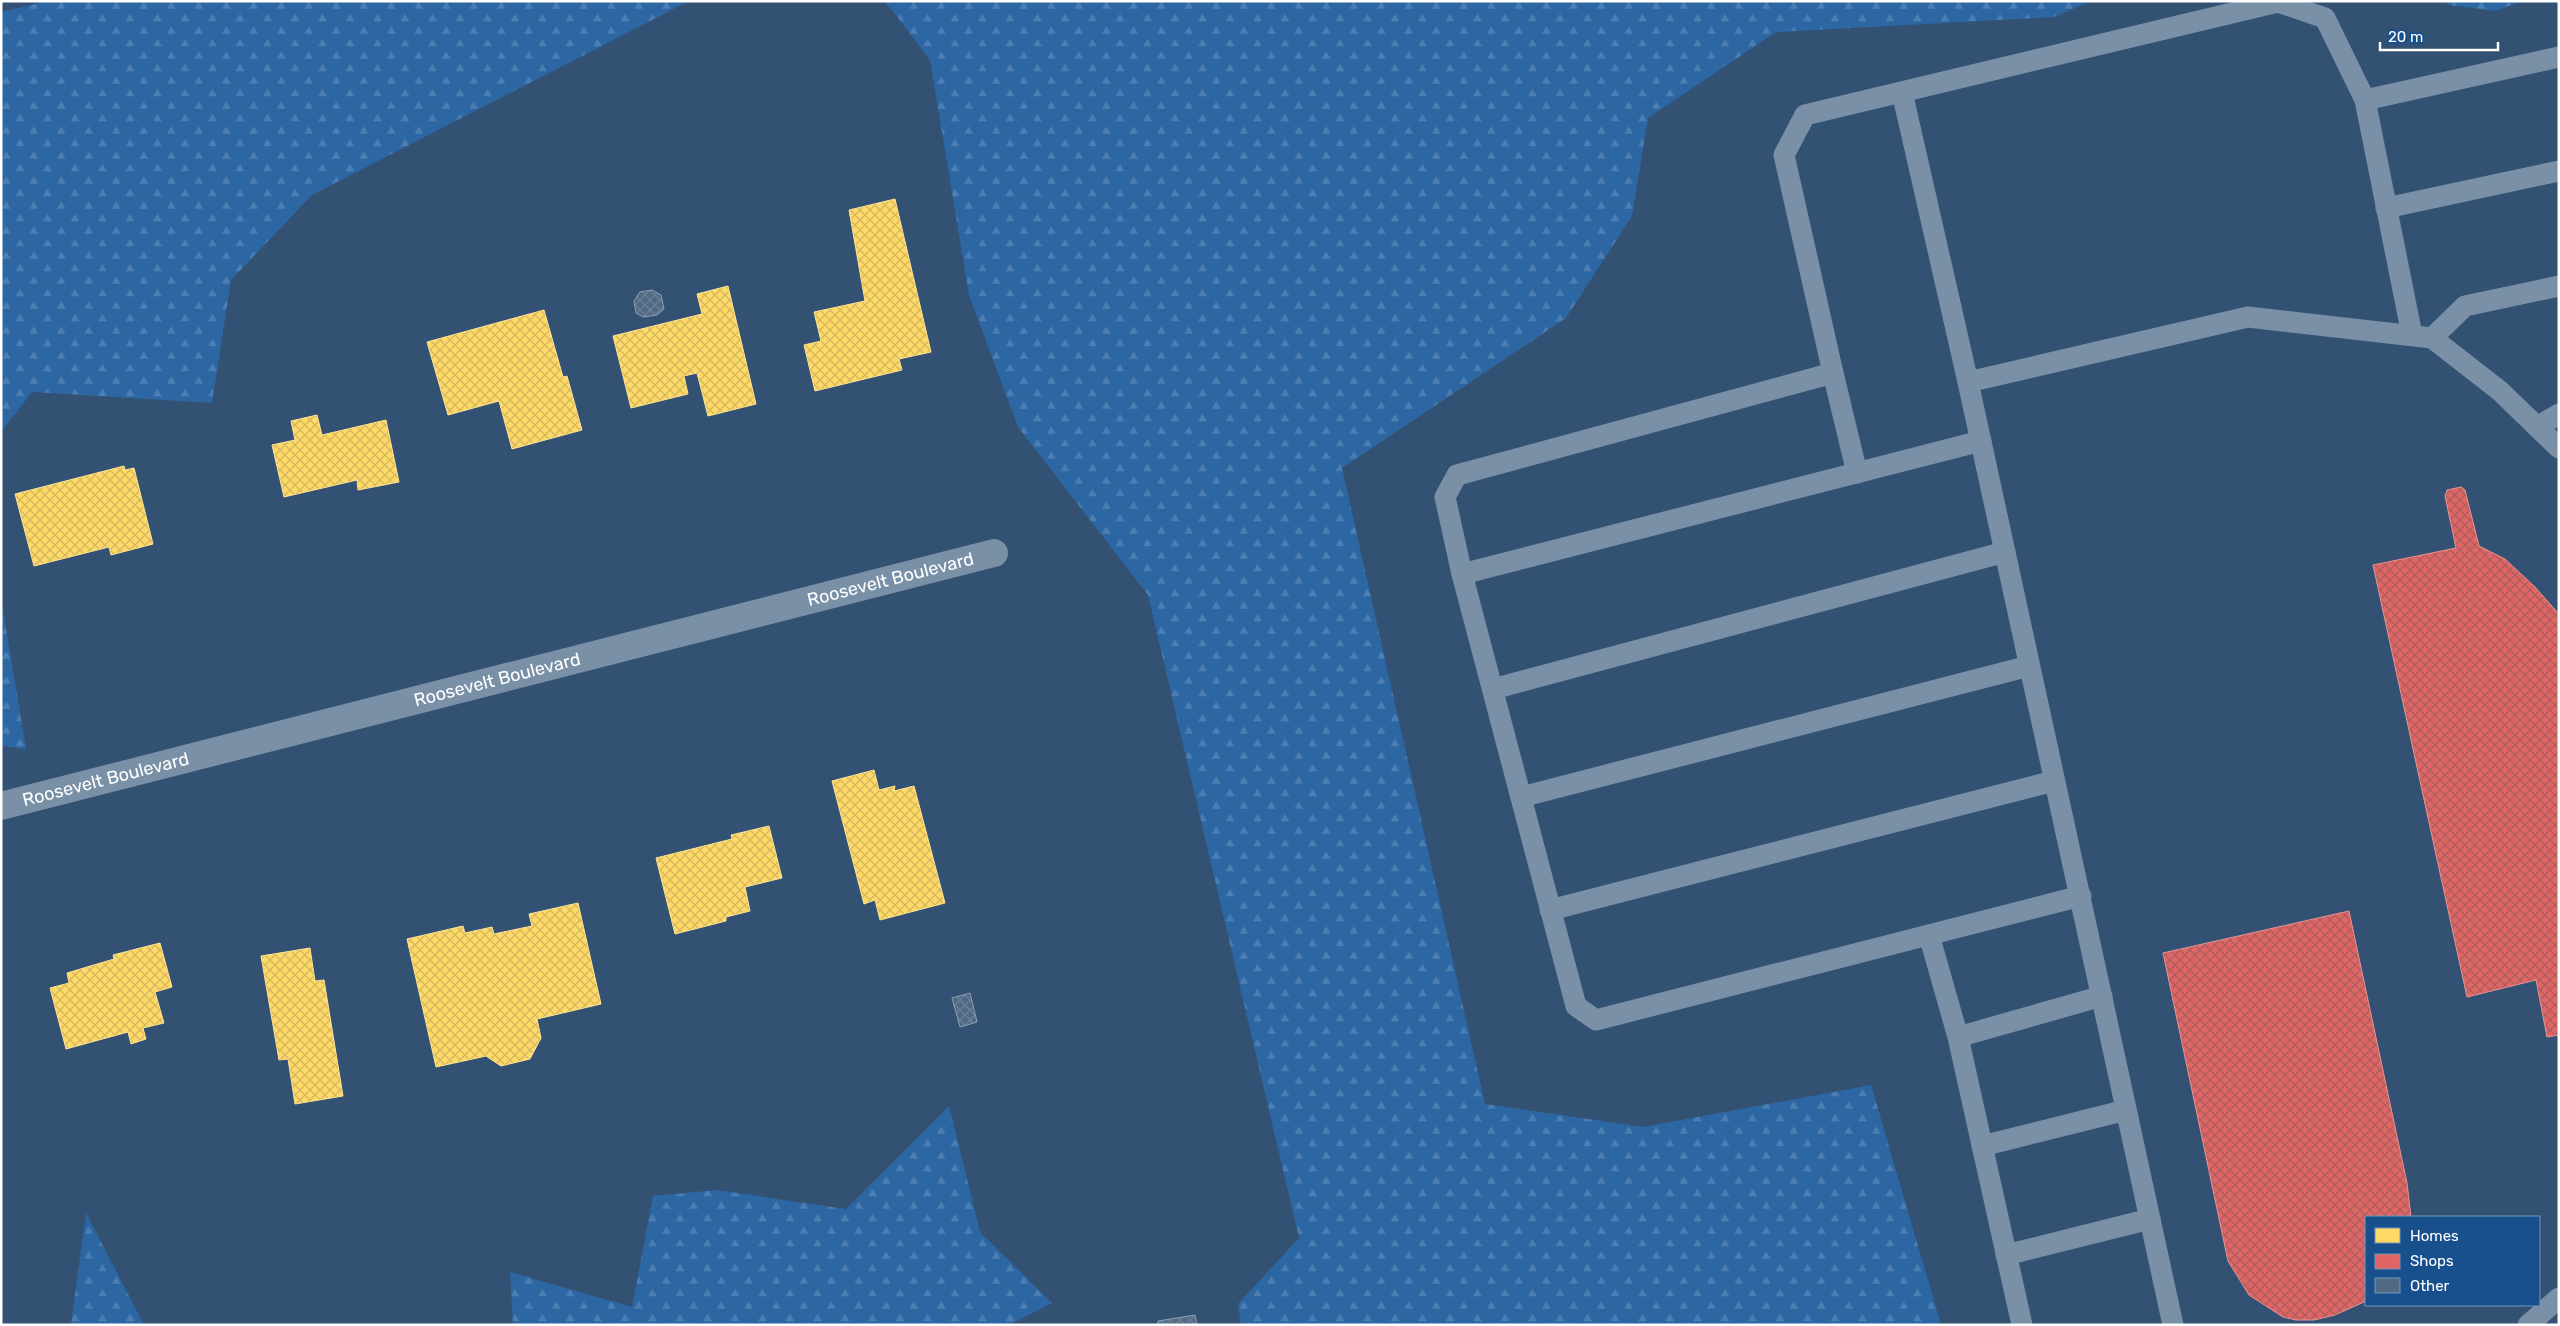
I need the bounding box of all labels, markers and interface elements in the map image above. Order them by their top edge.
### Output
scale bar [2380,20,2498,52]
text: 20 m [2388,28,2423,46]
street label: Roosevelt Boulevard [805,548,976,611]
street label: Roosevelt Boulevard [411,648,583,711]
street label: Roosevelt Boulevard [20,748,191,811]
legend [2365,1216,2540,1306]
text: Homes [2410,1227,2459,1245]
text: Shops [2410,1252,2454,1270]
text: Other [2410,1277,2450,1295]

